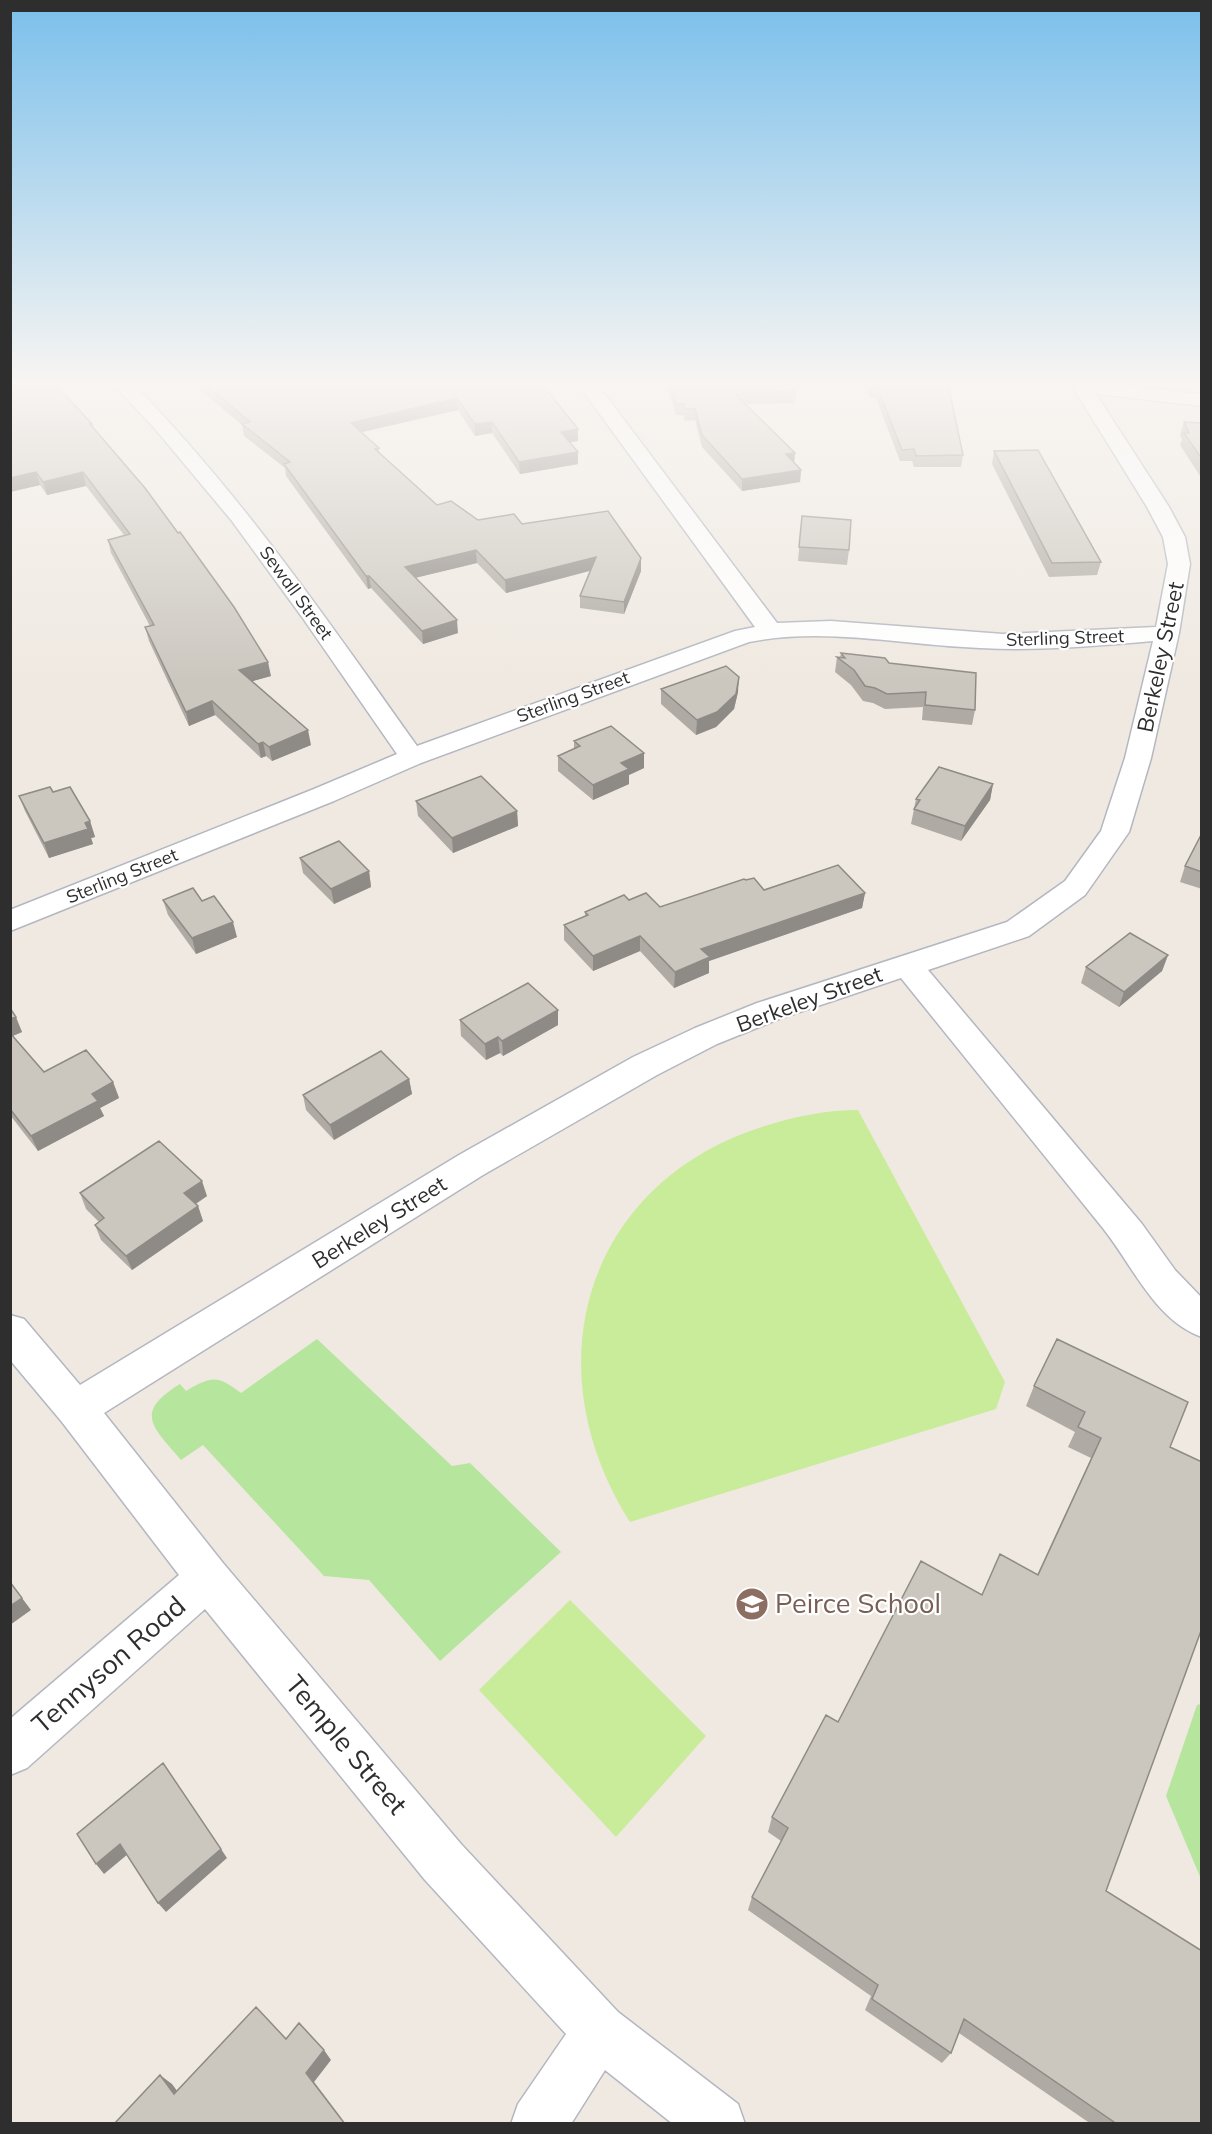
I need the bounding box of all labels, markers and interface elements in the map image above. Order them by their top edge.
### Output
street label: Sewall Street [255,541,338,644]
street label: Berkeley Street [1130,579,1190,735]
street label: Sterling Street [1006,624,1124,651]
street label: Sterling Street [513,666,632,728]
street label: Sterling Street [63,843,181,908]
street label: Berkeley Street [732,960,886,1038]
street label: Berkeley Street [307,1169,452,1274]
school or university icon: Peirce School [734,1586,770,1622]
place label: Peirce School [775,1586,941,1620]
street label: Tennyson Road [25,1588,192,1740]
street label: Temple Street [279,1668,415,1821]

